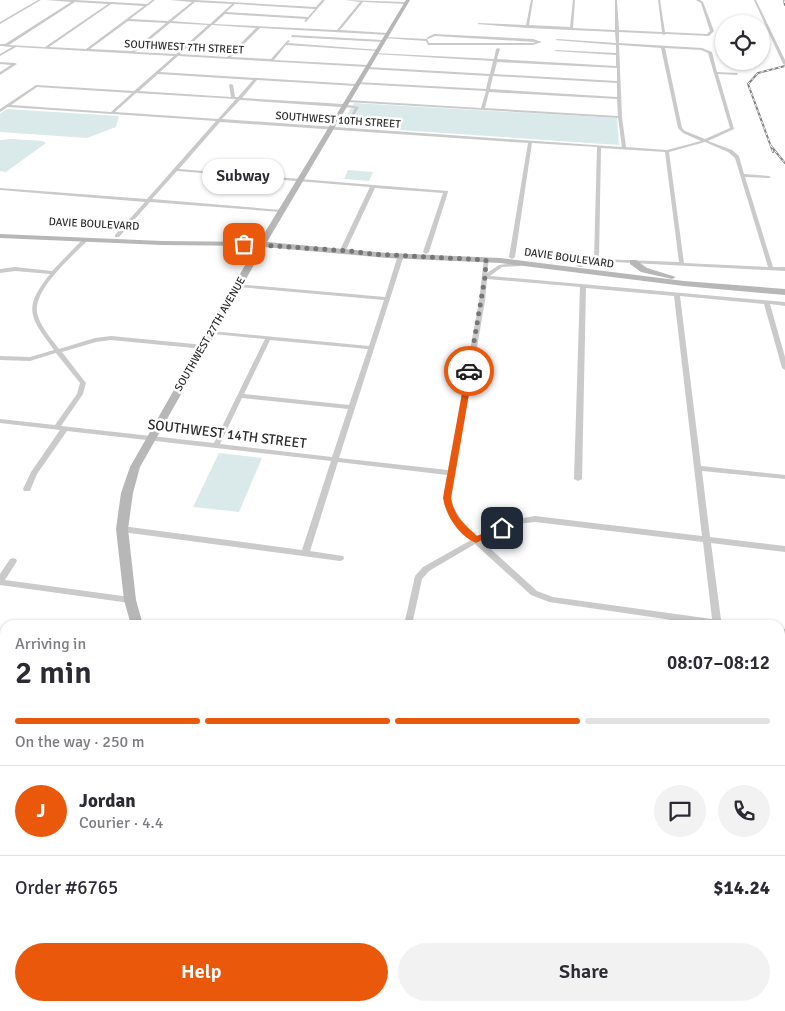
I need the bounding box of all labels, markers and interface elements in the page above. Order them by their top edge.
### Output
map controls [715,15,770,70]
button: locate [715,15,770,70]
street label: SOUTHWEST 7TH STREET [124,37,245,57]
street label: SOUTHWEST 10TH STREET [275,109,402,131]
callout: Subway [203,159,285,194]
text: Subway [216,166,270,186]
street label: DAVIE BOULEVARD [48,215,140,233]
pin [223,223,265,265]
icon: bag [230,230,258,258]
street label: DAVIE BOULEVARD [523,245,615,271]
street label: SOUTHWEST 27TH AVENUE [172,275,248,393]
courier [444,346,494,396]
icon: car [455,357,483,385]
street label: SOUTHWEST 14TH STREET [147,416,307,452]
pin [481,507,523,549]
icon: home [488,514,516,542]
text: Arriving in [15,634,86,654]
text: 08:07–08:12 [667,651,770,675]
text: 2 min [15,653,92,692]
text: On the way · 250 m [15,732,145,752]
button: chat [654,785,706,837]
button: phone [718,785,770,837]
text: Jordan [79,789,136,813]
text: J [37,799,45,823]
text: Courier · 4.4 [79,813,163,833]
text: Order #6765 [15,876,118,900]
text: $14.24 [713,876,770,900]
button: Help [15,943,388,1001]
button: Share [398,943,770,1001]

